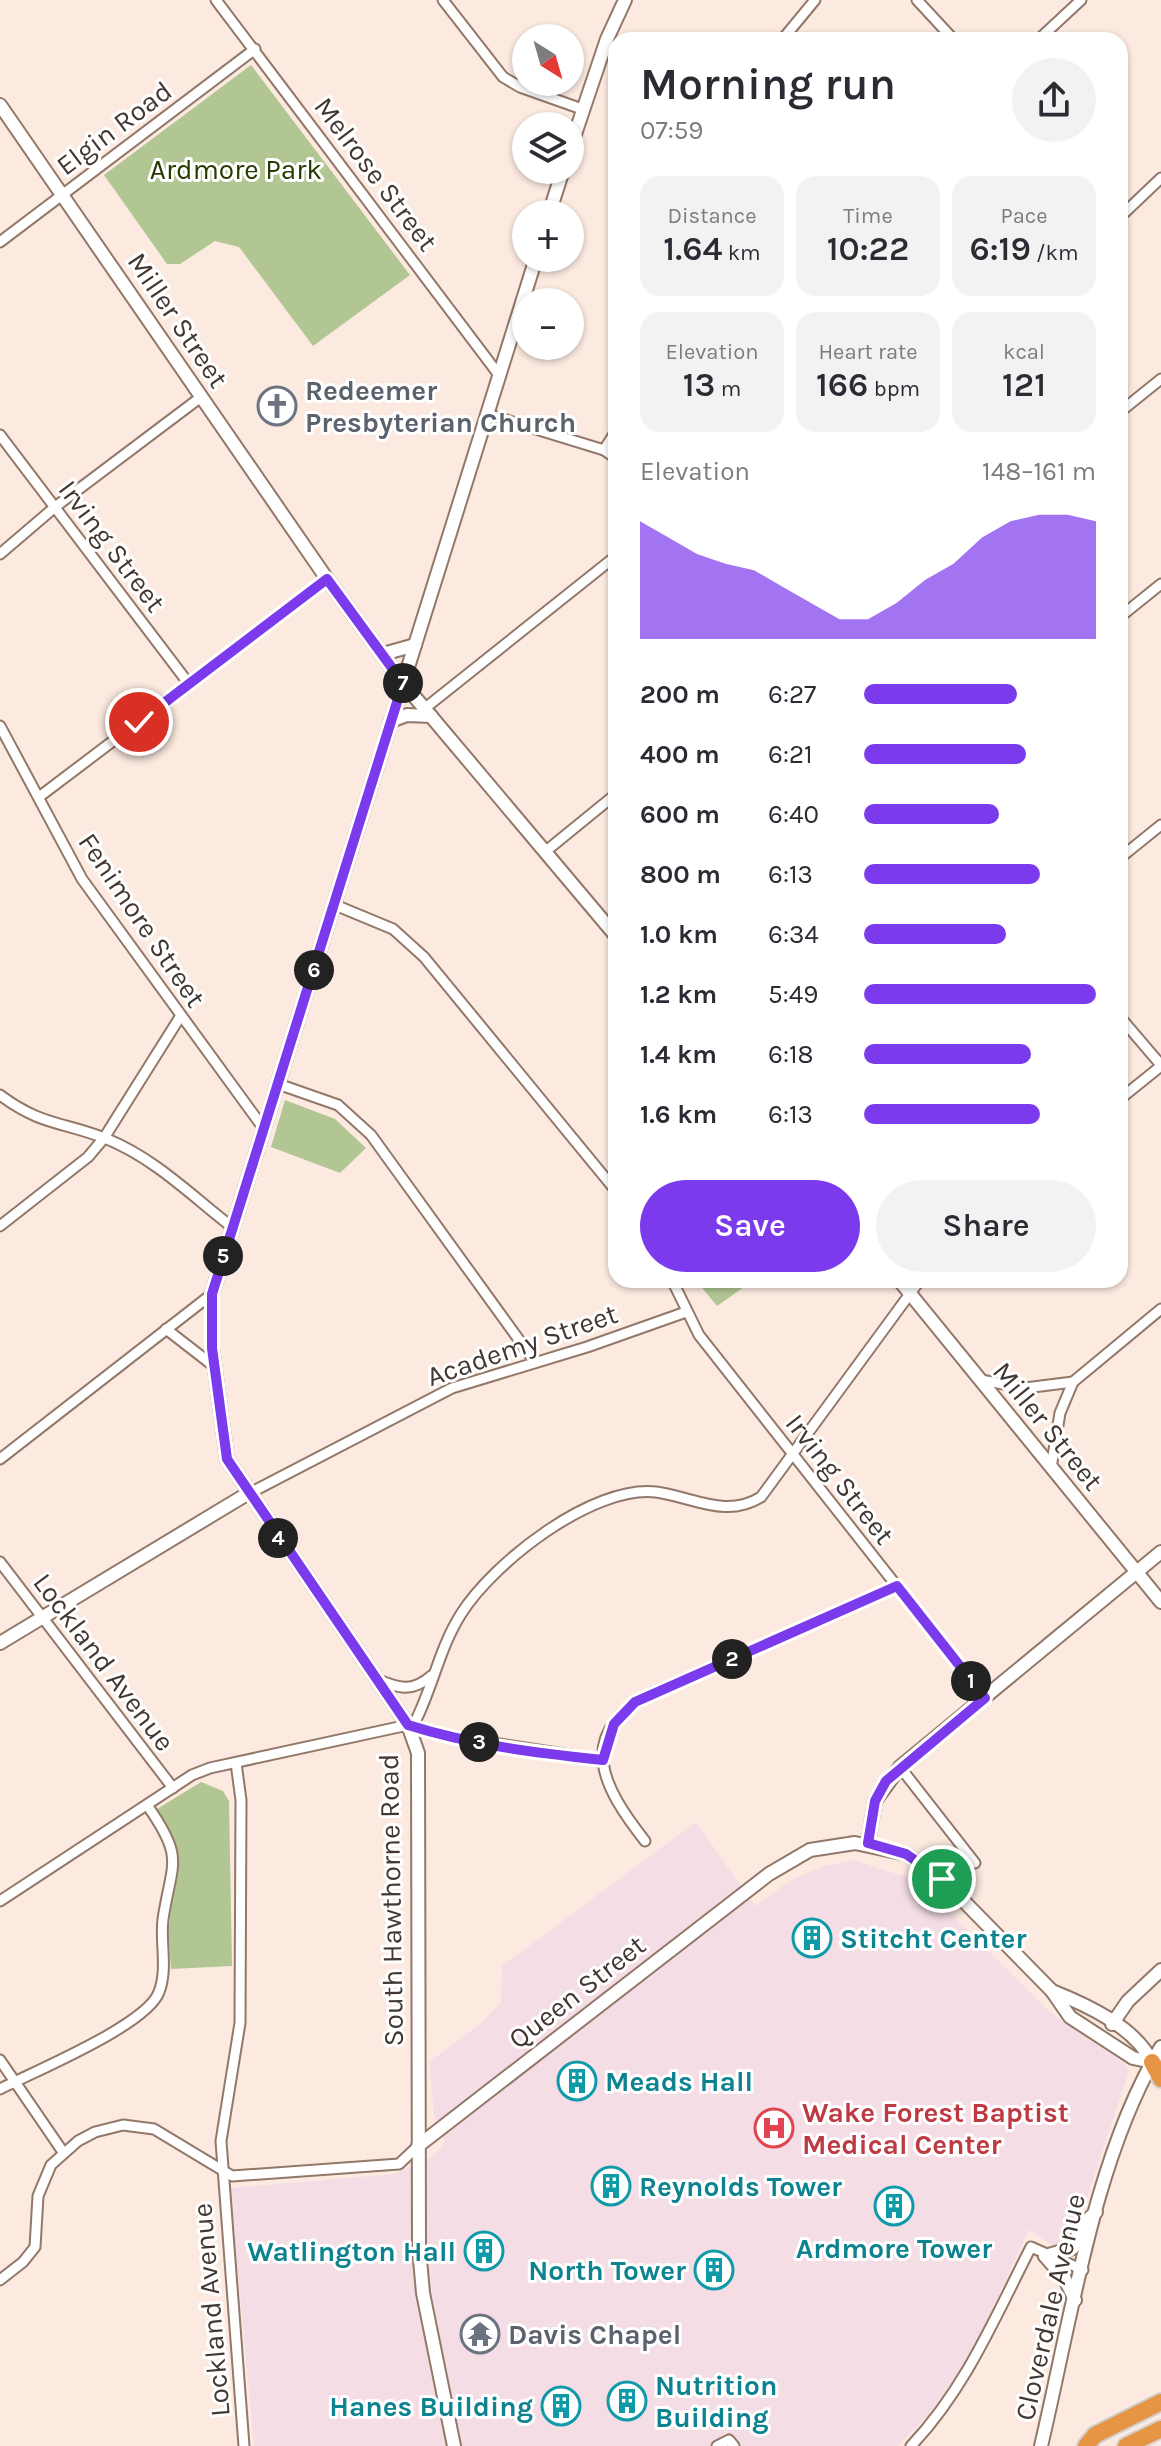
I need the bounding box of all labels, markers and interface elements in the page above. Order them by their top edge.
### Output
north arrow [512,24,584,96]
map controls [512,24,584,360]
button: share [1012,58,1096,142]
text: Morning run [640,59,896,110]
street label: Elgin Road [50,74,178,182]
street label: Melrose Street [307,91,445,257]
button: layers [512,112,584,184]
text: 07:59 [640,115,703,146]
park label: Ardmore Park [150,153,322,186]
button: + [512,200,584,272]
text: Distance [668,203,756,229]
text: Time [843,203,893,229]
text: Pace [1001,203,1047,229]
text: 1.64 [663,229,722,269]
text: 10:22 [827,229,909,269]
text: 6:19 [969,229,1031,269]
text: km [722,240,761,266]
text: /km [1031,240,1079,266]
street label: Miller Street [121,246,235,394]
button: − [512,288,584,360]
text: Elevation [665,339,759,365]
text: Heart rate [818,339,918,365]
text: kcal [1003,339,1045,365]
text: 13 [683,365,715,405]
text: 166 [816,365,868,405]
text: 121 [1002,365,1046,405]
place label: Redeemer Presbyterian Church [305,374,576,439]
text: m [715,376,741,402]
text: bpm [868,376,920,402]
church icon: Redeemer Presbyterian Church [256,385,298,427]
text: Elevation [640,456,750,487]
text: 148–161 m [982,456,1096,487]
street label: Irving Street [52,474,172,618]
pin: 7 [383,663,423,703]
text: 7 [398,670,408,696]
text: 200 m [640,679,720,710]
text: 6:27 [768,679,816,710]
pin [105,688,173,756]
icon: check [117,700,161,744]
text: 400 m [640,739,720,770]
text: 6:21 [768,739,813,770]
text: 600 m [640,799,720,830]
text: 6:40 [768,799,819,830]
street label: Fenimore Street [72,827,212,1013]
text: 800 m [640,859,721,890]
text: 6:13 [768,859,813,890]
text: 1.0 km [640,919,718,950]
text: 6:34 [768,919,819,950]
pin: 6 [294,950,334,990]
text: 6 [307,957,321,983]
text: 1.2 km [640,979,717,1010]
text: 5:49 [768,979,818,1010]
text: 1.4 km [640,1039,717,1070]
text: 6:18 [768,1039,813,1070]
text: 1.6 km [640,1099,717,1130]
text: 6:13 [768,1099,813,1130]
button: Save [640,1180,860,1272]
button: Share [876,1180,1096,1272]
pin: 5 [203,1236,243,1276]
text: 5 [217,1243,229,1269]
street label: Academy Street [422,1297,622,1393]
street label: Miller Street [986,1355,1110,1497]
street label: Irving Street [779,1407,901,1551]
pin: 4 [258,1518,298,1558]
text: 4 [271,1525,285,1551]
street label: Lockland Avenue [26,1567,182,1757]
pin: 2 [712,1639,752,1679]
text: 2 [725,1646,739,1672]
pin: 1 [951,1661,991,1701]
text: 1 [967,1668,975,1694]
pin: 3 [459,1722,499,1762]
text: 3 [472,1729,486,1755]
street label: South Hawthorne Road [372,1753,410,2047]
pin [908,1845,976,1913]
icon: arrive [920,1857,964,1901]
building icon: Stitcht Center [791,1917,833,1959]
place label: Stitcht Center [840,1922,1026,1955]
street label: Queen Street [502,1928,652,2056]
building icon: Meads Hall [556,2060,598,2102]
place label: Meads Hall [605,2065,753,2098]
place label: Wake Forest Baptist Medical Center [802,2096,1069,2161]
hospital icon: Wake Forest Baptist Medical Center [753,2107,795,2149]
building icon: Reynolds Tower [590,2165,632,2207]
place label: Reynolds Tower [639,2170,842,2203]
building icon: Ardmore Tower [873,2185,915,2227]
street label: Cloverdale Avenue [1008,2190,1092,2424]
street label: Lockland Avenue [185,2202,237,2418]
building icon: Watlington Hall [463,2230,505,2272]
place label: Ardmore Tower [796,2232,992,2265]
place label: Watlington Hall [247,2235,456,2268]
building icon: North Tower [693,2249,735,2291]
place label: North Tower [528,2254,686,2287]
temple icon: Davis Chapel [459,2313,501,2355]
place label: Davis Chapel [508,2318,681,2351]
place label: Nutrition Building [655,2369,777,2434]
building icon: Nutrition Building [606,2380,648,2422]
building icon: Hanes Building [540,2385,582,2427]
place label: Hanes Building [329,2390,533,2423]

